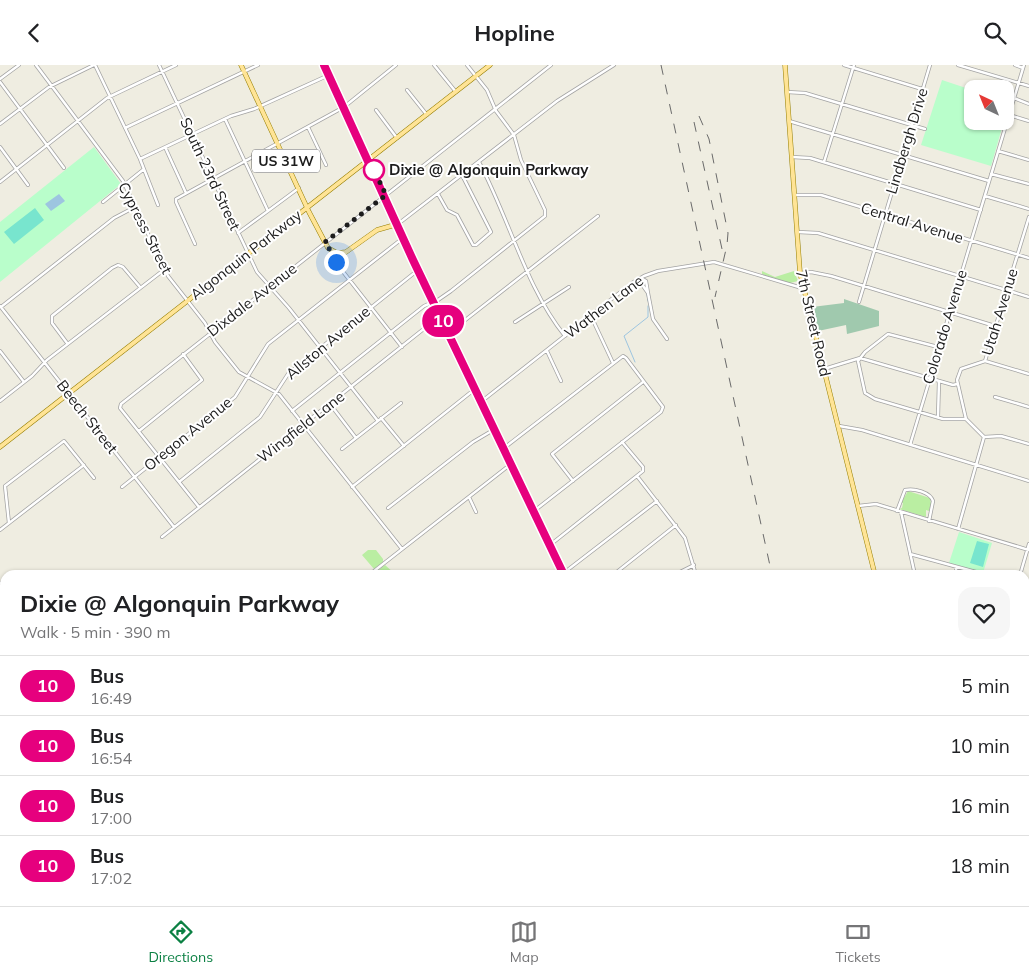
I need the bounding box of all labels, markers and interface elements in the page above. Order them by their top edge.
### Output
icon: back [20,19,48,47]
text: Hopline [474,19,555,47]
icon: search [981,19,1009,47]
north arrow [964,80,1014,130]
map controls [964,80,1014,130]
street label: Lindbergh Drive [881,85,932,196]
street label: South 23rd Street [176,114,245,233]
road number: US 31W [252,149,320,173]
marker: Dixie @ Algonquin Parkway [363,159,385,181]
place label: Dixie @ Algonquin Parkway [389,160,589,179]
street label: Cypress Street [114,179,177,277]
street label: Central Avenue [859,198,966,247]
street label: Algonquin Parkway [186,205,305,304]
your location [324,250,349,275]
street label: Dixdale Avenue [203,259,300,341]
street label: Utah Avenue [977,266,1022,358]
street label: Colorado Avenue [918,267,971,386]
street label: 7th Street Road [792,268,835,378]
street label: Wathen Lane [561,271,647,342]
street label: Allston Avenue [282,302,374,383]
line badge: 10 [420,305,466,337]
text: 10 [432,309,454,332]
street label: Beech Street [53,376,122,457]
street label: Wingfield Lane [253,387,348,467]
street label: Oregon Avenue [140,392,235,475]
button: heart [958,587,1010,639]
text: Dixie @ Algonquin Parkway [20,588,339,618]
text: Walk · 5 min · 390 m [20,622,171,642]
text: Bus [90,664,124,688]
text: 10 [37,674,58,697]
text: 5 min [961,674,1010,698]
text: 16:49 [90,688,132,708]
text: Bus [90,724,124,748]
text: 10 [37,734,58,757]
text: 10 min [950,734,1010,758]
text: 16:54 [90,748,132,768]
text: Bus [90,784,124,808]
text: 10 [37,794,58,817]
text: 16 min [950,794,1010,818]
text: 17:00 [90,808,132,828]
text: Bus [90,844,124,868]
text: 10 [37,854,58,877]
text: 18 min [950,854,1010,878]
text: 17:02 [90,868,132,888]
tab: Directions [148,918,213,966]
tab: Map [510,918,539,966]
tab: Tickets [835,918,881,966]

